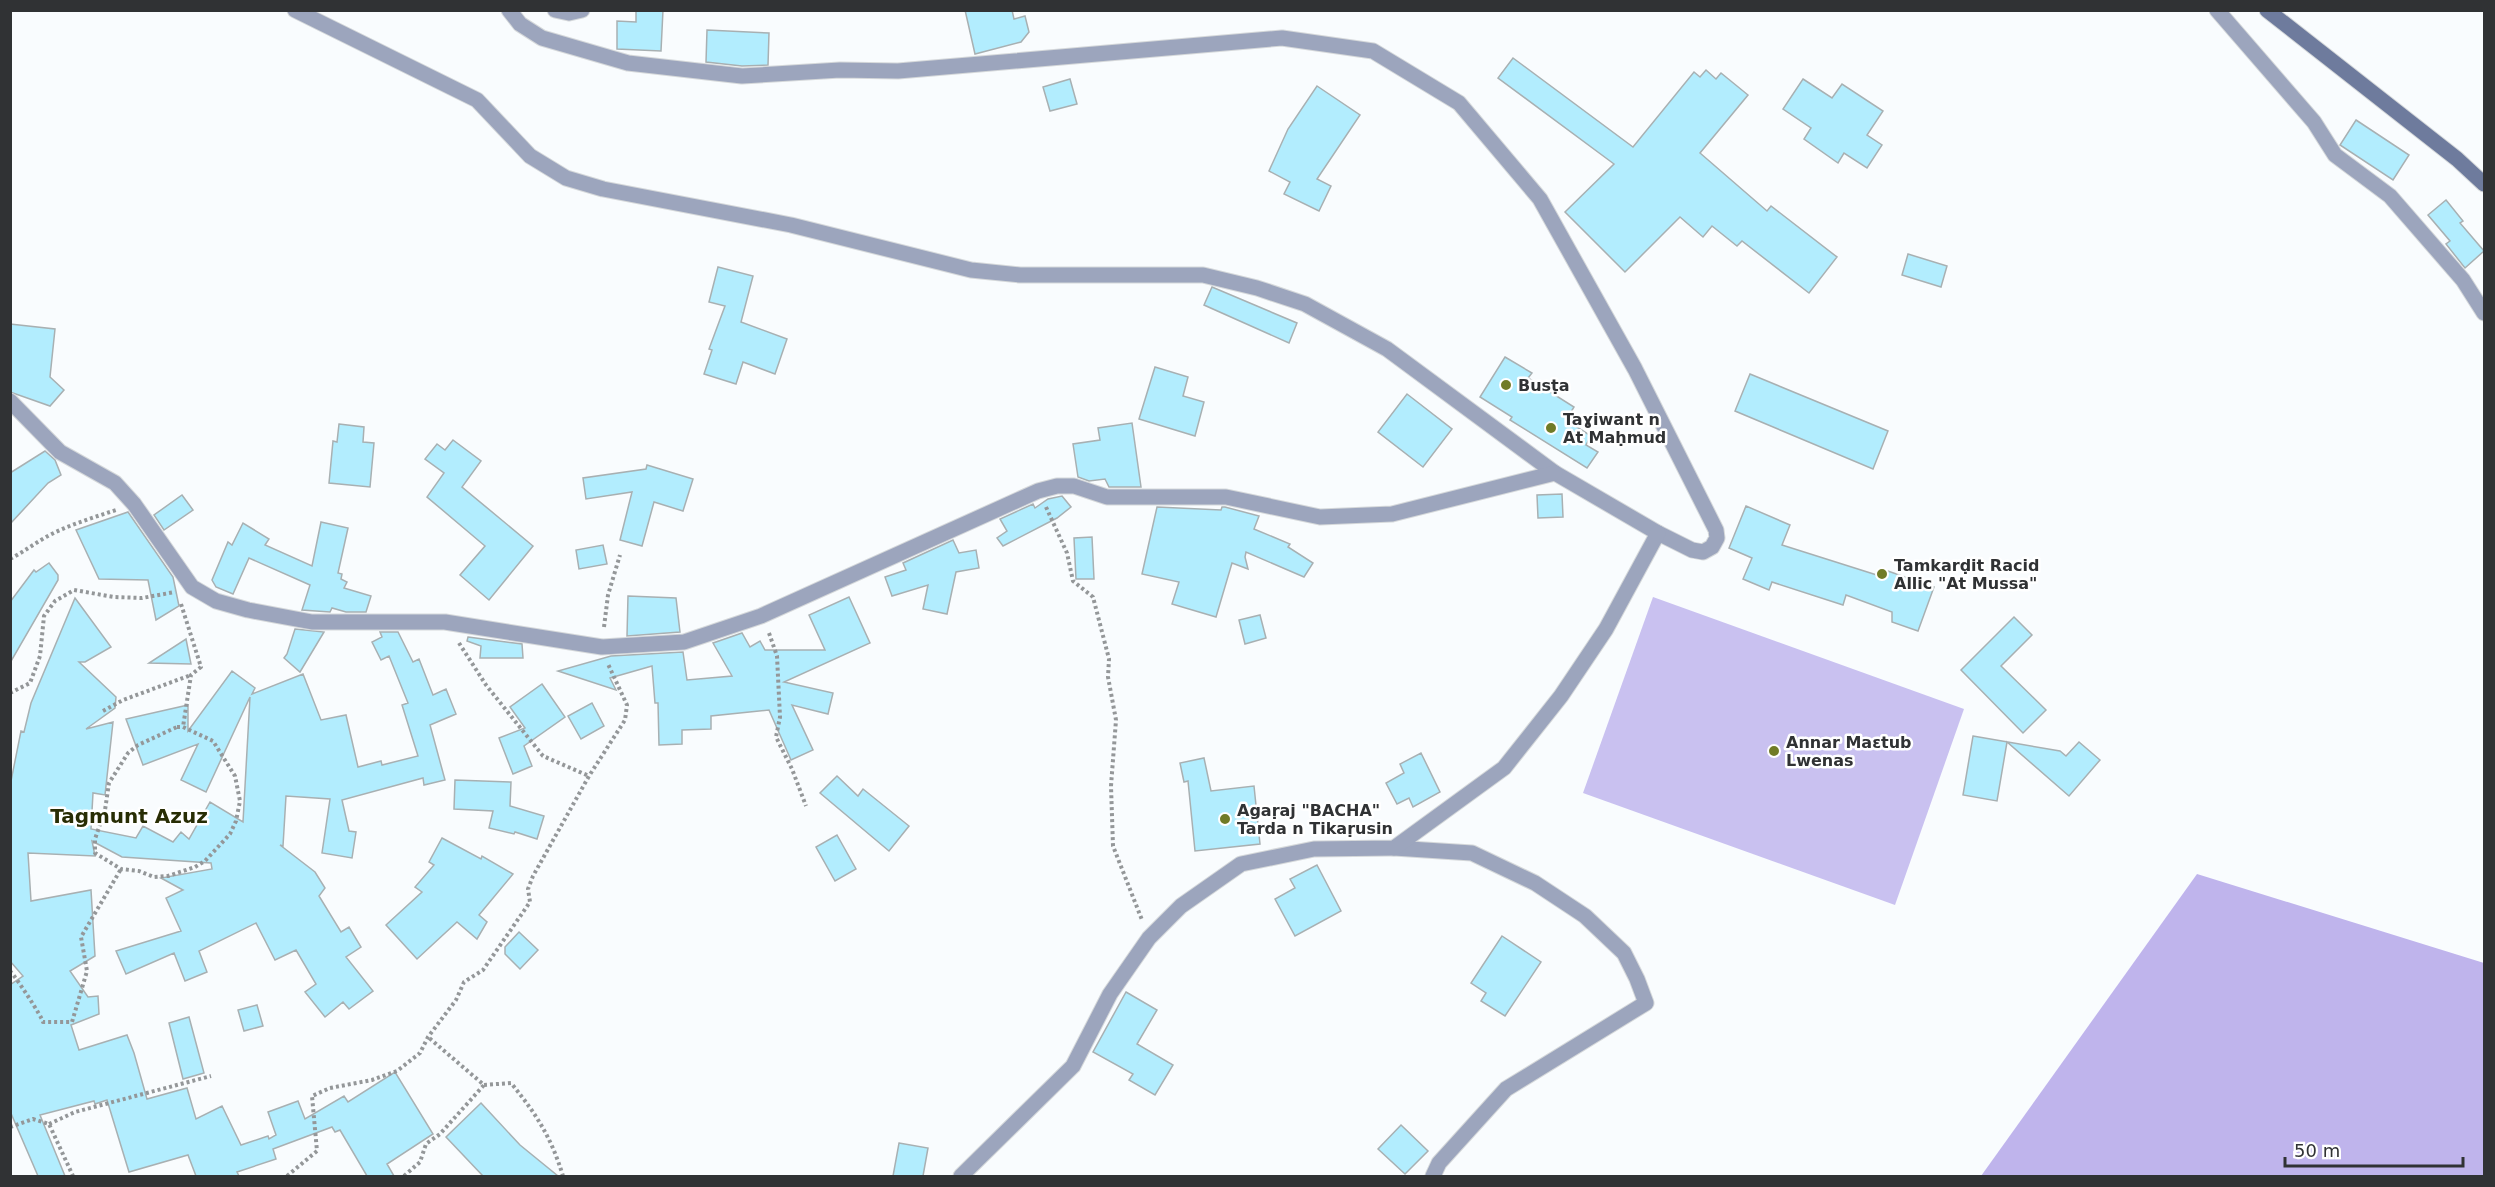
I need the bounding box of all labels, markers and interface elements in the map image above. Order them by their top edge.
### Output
place label: Busṭa [1518,376,1570,395]
marker: Busṭa [1499,378,1513,392]
place label: Taɣiwant n At Maḥmud [1563,410,1666,447]
marker: Taɣiwant n At Maḥmud [1544,421,1558,435]
place label: Tamkarḍit Racid Allic "At Mussa" [1894,556,2039,593]
marker: Tamkarḍit Racid Allic "At Mussa" [1875,567,1889,581]
place label: Annar Maɛtub Lwenas [1786,733,1912,770]
marker: Annar Maɛtub Lwenas [1767,744,1781,758]
place label: Agaṛaj "BACHA" Tarda n Tikaṛusin [1237,801,1393,838]
district label: Tagmunt Azuz [50,804,208,828]
marker: Agaṛaj "BACHA" Tarda n Tikaṛusin [1218,812,1232,826]
scale bar [2285,1130,2464,1168]
text: 50 m [2294,1140,2340,1161]

